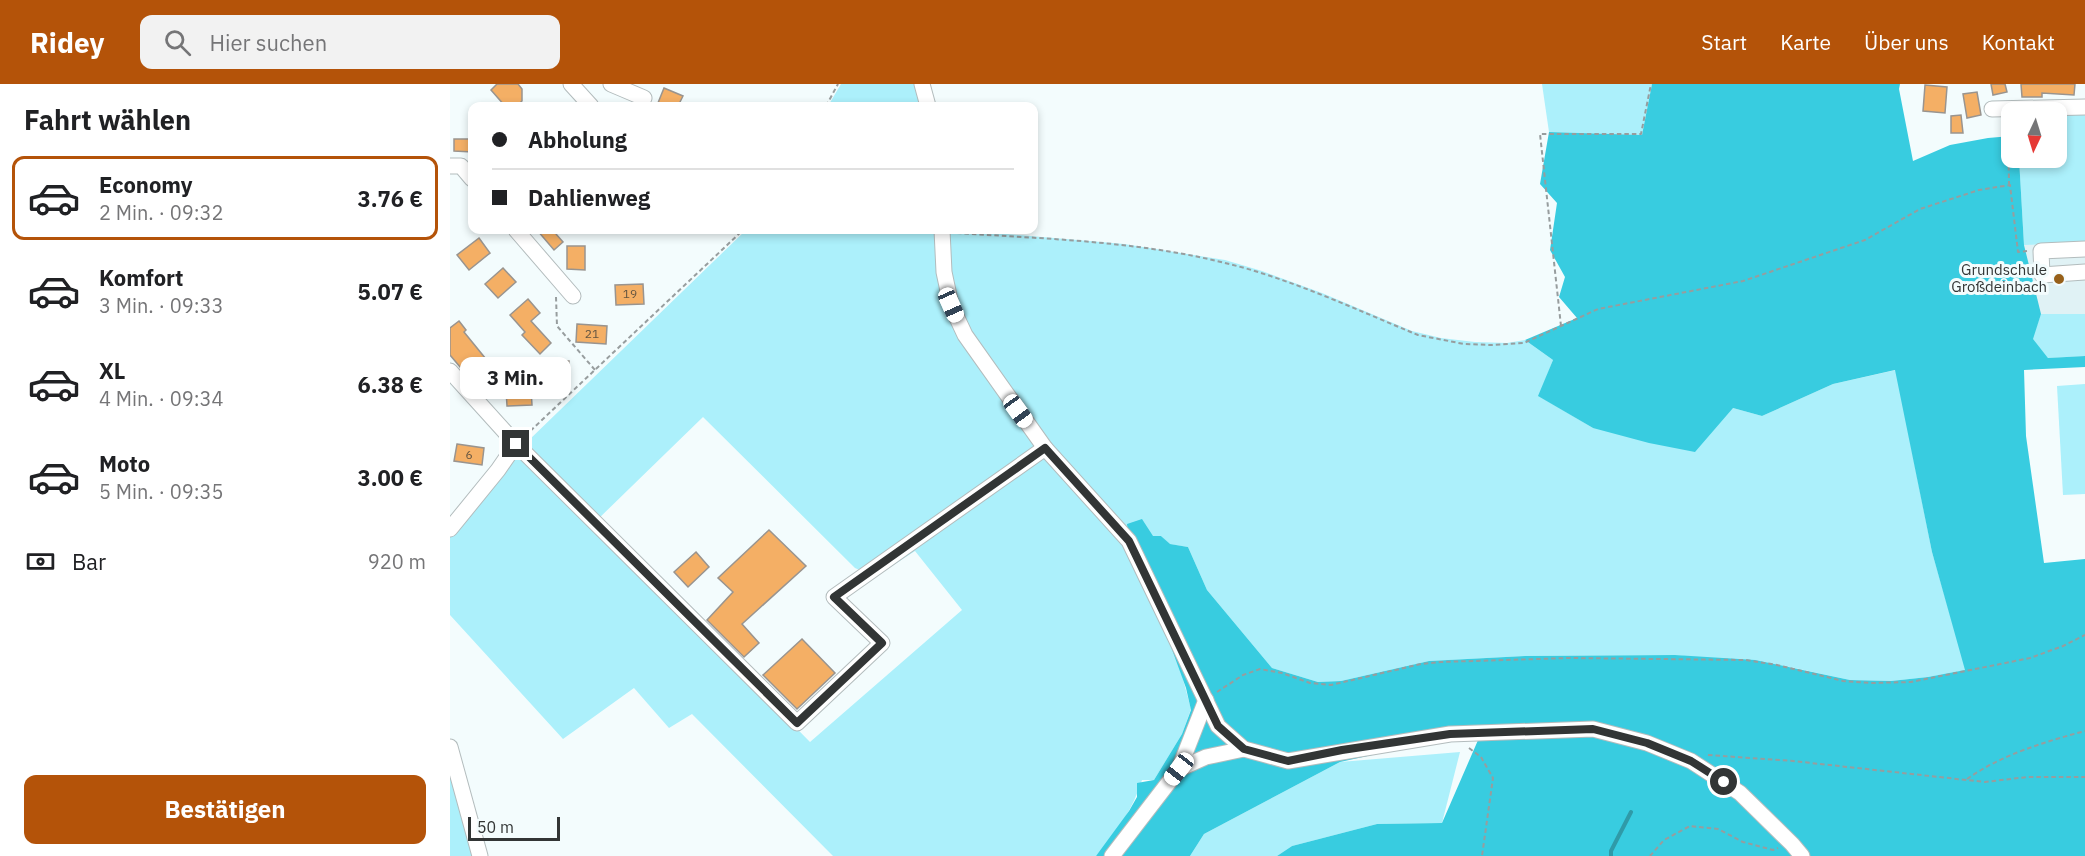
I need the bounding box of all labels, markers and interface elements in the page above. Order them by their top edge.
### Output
search box [140,15,560,69]
text: Ridey [30,24,104,61]
icon: search [161,26,194,59]
text: Hier suchen [209,28,327,57]
text: Start [1701,28,1747,56]
text: Karte [1780,28,1831,56]
text: Über uns [1864,28,1949,56]
text: Kontakt [1982,28,2055,56]
text: Fahrt wählen [24,102,191,137]
north arrow [2001,102,2067,168]
map controls [2001,102,2067,168]
text: Abholung [528,125,627,154]
text: Economy [99,170,193,199]
icon: car [27,171,81,225]
text: Dahlienweg [528,183,650,212]
text: 3.76 € [358,184,423,213]
text: 2 Min. · 09:32 [99,199,224,226]
place label: Grundschule Großdeinbach [1951,260,2047,296]
text: Komfort [99,263,184,292]
icon: car [27,264,81,318]
marker: Grundschule Großdeinbach [2052,272,2066,286]
text: 5.07 € [358,277,423,306]
car [935,285,967,325]
house number: 19 [623,286,637,301]
text: 3 Min. · 09:33 [99,292,224,319]
house number: 21 [585,326,599,341]
text: XL [99,356,125,385]
icon: car [27,357,81,411]
callout: 3 Min. [460,357,572,399]
text: 3 Min. [487,364,544,391]
text: 6.38 € [358,370,423,399]
text: 4 Min. · 09:34 [99,385,224,412]
car [1000,391,1036,431]
route end [502,430,529,457]
house number: 6 [465,447,473,462]
text: Moto [99,449,150,478]
icon: car [27,450,81,504]
text: 3.00 € [358,463,423,492]
text: 5 Min. · 09:35 [99,478,224,505]
icon: cash [24,545,57,578]
text: Bar [72,547,106,576]
text: 920 m [368,548,426,575]
car [1161,749,1197,789]
route start [1710,768,1737,795]
button: Bestätigen [24,775,426,844]
scale bar [468,814,560,842]
text: 50 m [477,817,514,837]

